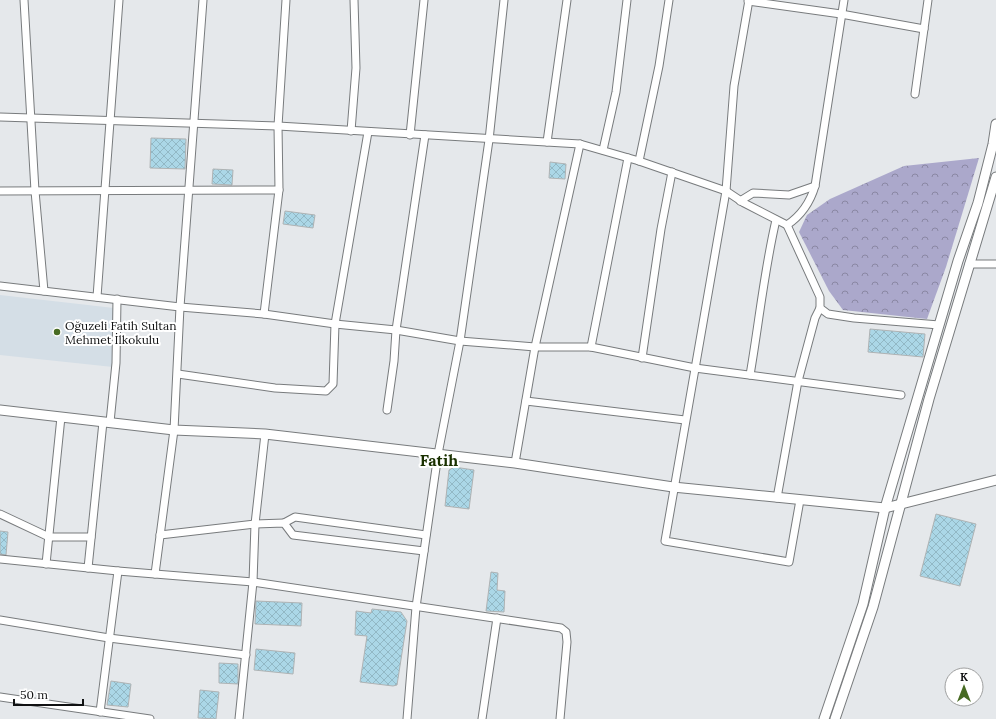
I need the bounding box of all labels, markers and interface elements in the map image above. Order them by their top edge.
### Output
place label: Oğuzeli Fatih Sultan Mehmet İlkokulu [65,318,176,347]
marker: Oğuzeli Fatih Sultan Mehmet İlkokulu [52,327,62,337]
district label: Fatih [420,450,458,470]
north arrow [944,667,984,707]
text: K [960,670,968,684]
scale bar [14,681,83,707]
text: 50 m [20,687,48,702]

